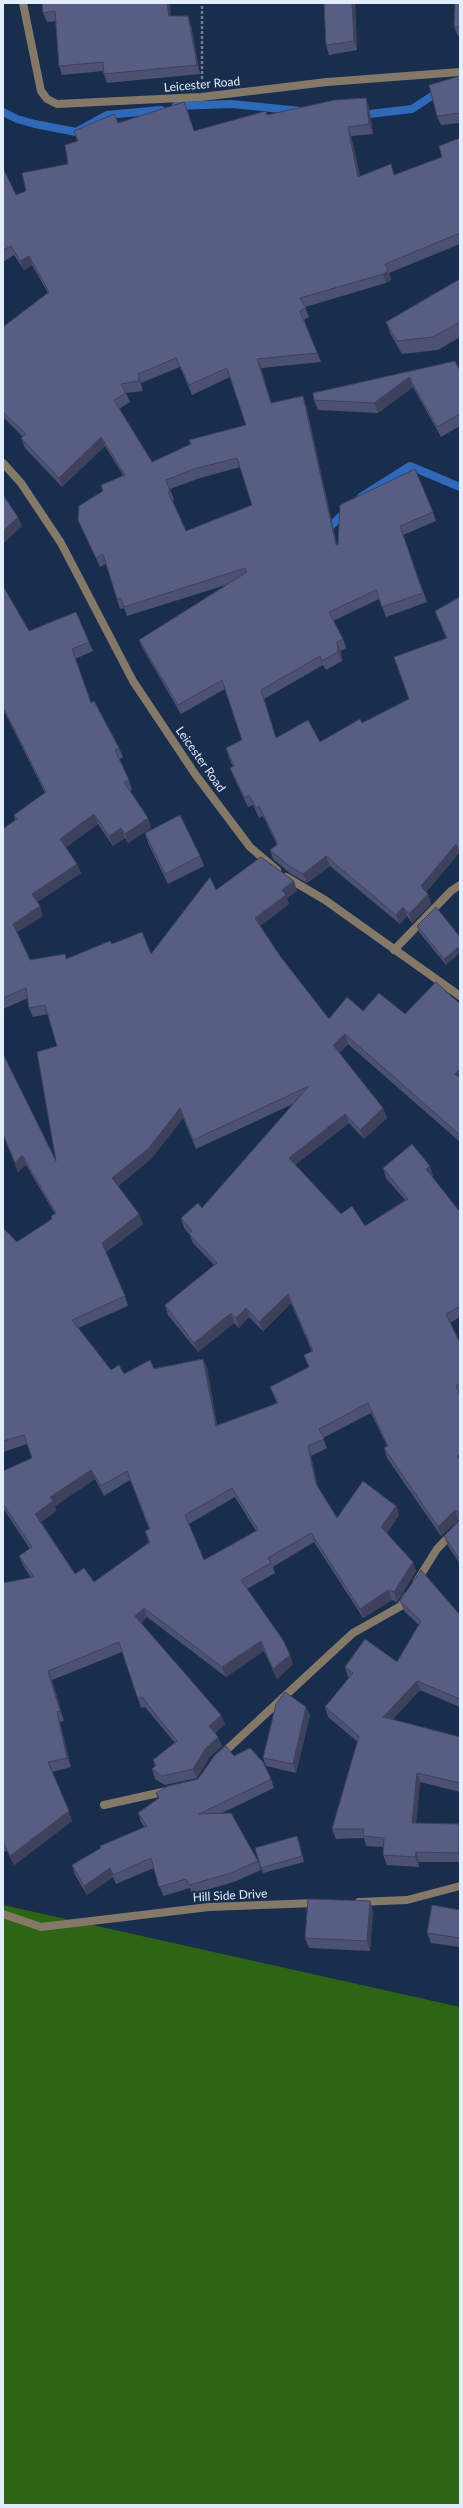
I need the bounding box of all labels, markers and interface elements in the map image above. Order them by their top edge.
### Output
street label: Leicester Road [163,73,241,95]
street label: Leicester Road [173,723,229,795]
street label: Hill Side Drive [192,1886,268,1904]

